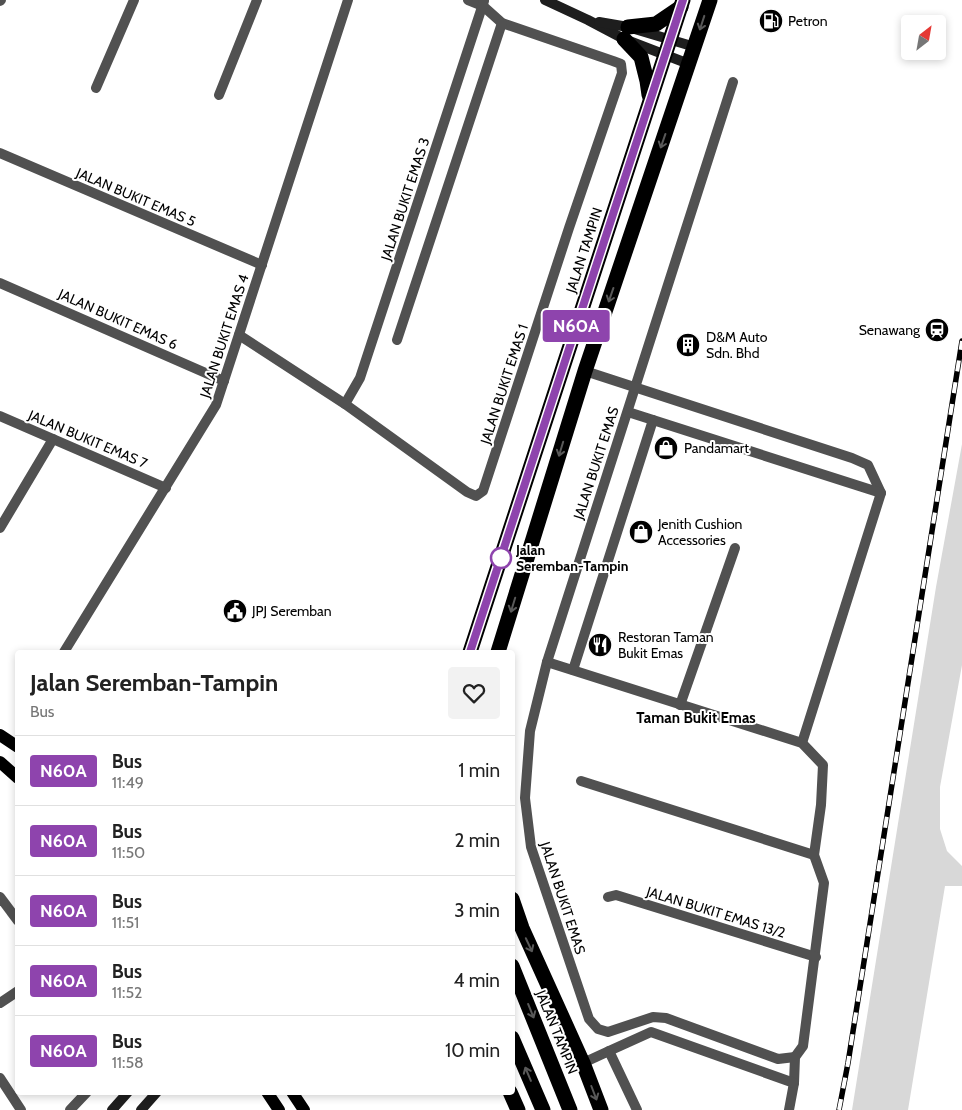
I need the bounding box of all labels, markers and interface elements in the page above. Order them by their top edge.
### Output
fuel station icon: Petron [758,8,784,34]
place label: Petron [788,12,828,30]
one-way arrow [697,15,707,31]
north arrow [901,15,946,60]
map controls [901,15,946,60]
one-way arrow [658,132,667,148]
street label: JALAN BUKIT EMAS 3 [376,135,433,264]
street label: JALAN BUKIT EMAS 5 [73,163,198,230]
street label: JALAN TAMPIN [561,205,606,296]
street label: JALAN BUKIT EMAS 4 [195,272,252,401]
street label: JALAN BUKIT EMAS 6 [55,284,180,353]
one-way arrow [606,286,615,302]
line badge: N60A [541,310,611,342]
text: N60A [553,315,599,337]
station icon: Senawang [924,317,950,343]
place label: Senawang [859,321,921,339]
street label: JALAN BUKIT EMAS 1 [476,322,532,447]
place label: D&M Auto Sdn. Bhd [706,328,768,362]
building icon: D&M Auto Sdn. Bhd [675,332,701,358]
street label: JALAN BUKIT EMAS [569,404,623,523]
street label: JALAN BUKIT EMAS 7 [25,405,150,472]
shop icon: Pandamart [653,435,679,461]
place label: Pandamart [684,439,749,457]
one-way arrow [555,441,565,457]
place label: Jenith Cushion Accessories [657,515,743,549]
shop icon: Jenith Cushion Accessories [628,519,654,545]
place label: Jalan Seremban-Tampin [515,541,628,575]
marker: Jalan Seremban-Tampin [490,547,512,569]
one-way arrow [507,596,517,612]
public building icon: JPJ Seremban [222,598,248,624]
place label: JPJ Seremban [251,602,332,620]
place label: Restoran Taman Bukit Emas [618,628,714,662]
restaurant icon: Restoran Taman Bukit Emas [587,632,613,658]
button: heart [448,667,500,719]
text: Jalan Seremban-Tampin [30,668,278,697]
text: Bus [30,702,54,721]
district label: Taman Bukit Emas [636,709,756,727]
text: Bus [112,750,142,773]
text: 1 min [458,759,500,782]
text: N60A [40,760,87,782]
text: 11:49 [112,773,144,792]
text: Bus [112,820,142,843]
text: 2 min [454,829,500,852]
text: N60A [40,830,87,852]
street label: JALAN BUKIT EMAS [536,838,590,957]
text: 11:50 [112,843,145,862]
street label: JALAN BUKIT EMAS 13/2 [643,882,788,942]
text: Bus [112,890,142,913]
text: 3 min [454,899,500,922]
text: N60A [40,900,87,922]
text: 11:51 [112,913,139,932]
one-way arrow [525,937,534,952]
text: Bus [112,960,142,983]
text: 4 min [453,969,500,992]
text: N60A [40,970,87,992]
text: 11:52 [112,983,142,1002]
street label: JALAN TAMPIN [532,986,582,1077]
one-way arrow [527,1004,536,1019]
text: Bus [112,1030,142,1053]
text: 10 min [445,1039,500,1062]
text: N60A [40,1040,87,1062]
text: 11:58 [112,1053,144,1072]
one-way arrow [523,1067,532,1082]
one-way arrow [590,1085,599,1101]

